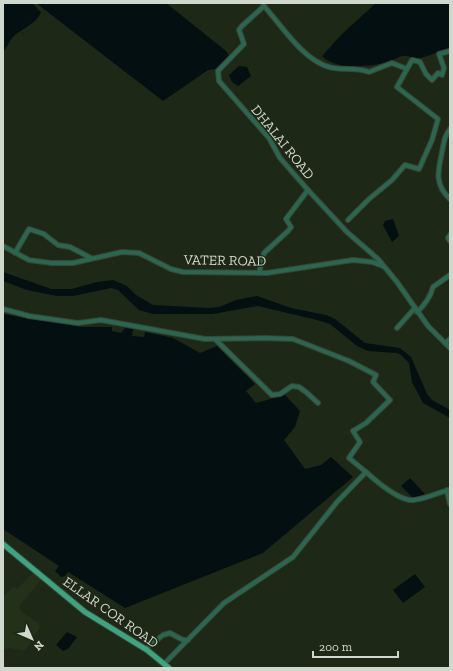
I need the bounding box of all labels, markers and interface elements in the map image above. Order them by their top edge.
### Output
street label: DHALAI ROAD [247,102,318,183]
street label: VATER ROAD [183,251,266,270]
street label: ELLAR COR ROAD [60,573,162,652]
north arrow [12,619,52,659]
scale bar [313,633,398,659]
text: N [31,638,46,654]
text: 200 m [319,640,353,654]

